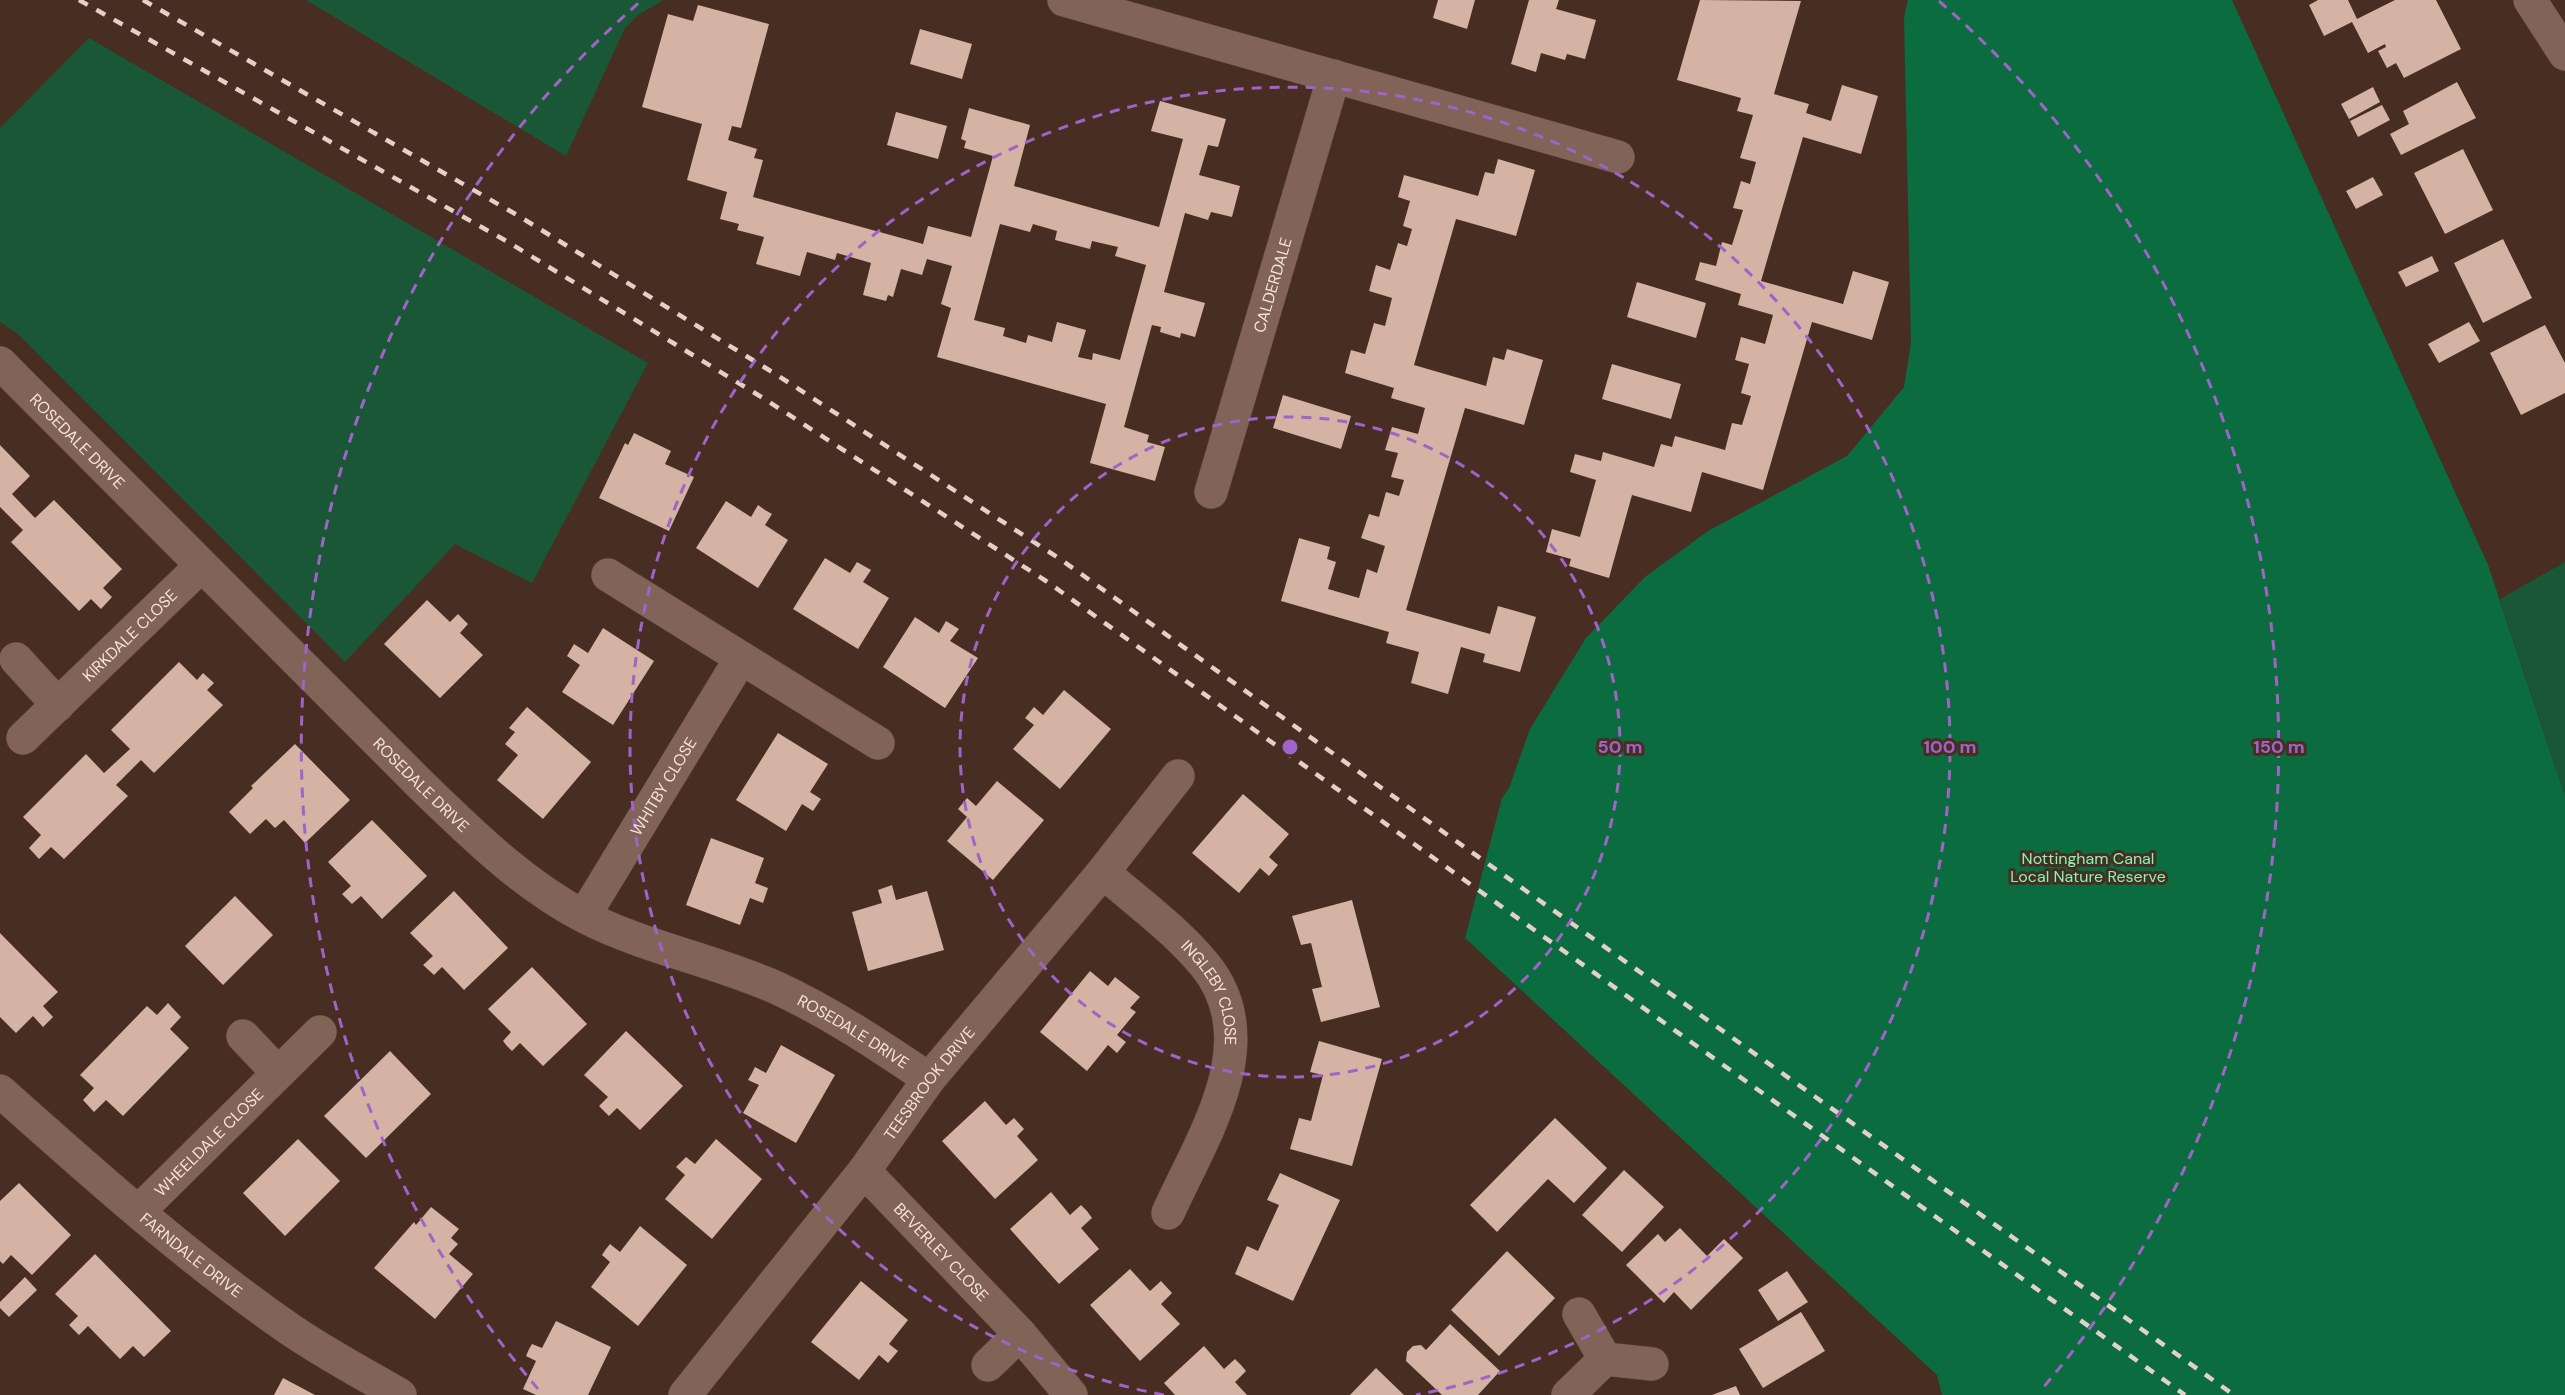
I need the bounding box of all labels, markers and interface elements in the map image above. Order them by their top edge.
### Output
street label: CALDERDALE [1248,235,1296,335]
street label: ROSEDALE DRIVE [25,389,130,493]
street label: KIRKDALE CLOSE [77,584,181,686]
street label: ROSEDALE DRIVE [369,733,474,836]
street label: WHITBY CLOSE [625,733,701,839]
text: 50 m [1597,735,1643,759]
text: 100 m [1923,735,1977,759]
text: 150 m [2253,735,2305,759]
centre of rings [1280,737,1300,757]
park label: Nottingham Canal Local Nature Reserve [2010,848,2166,887]
street label: INGLEBY CLOSE [1177,935,1241,1045]
street label: ROSEDALE DRIVE [794,989,913,1073]
street label: TEESBROOK DRIVE [879,1022,979,1144]
street label: WHEELDALE CLOSE [150,1084,268,1201]
street label: BEVERLEY CLOSE [889,1198,993,1306]
street label: FARNDALE DRIVE [136,1208,247,1302]

